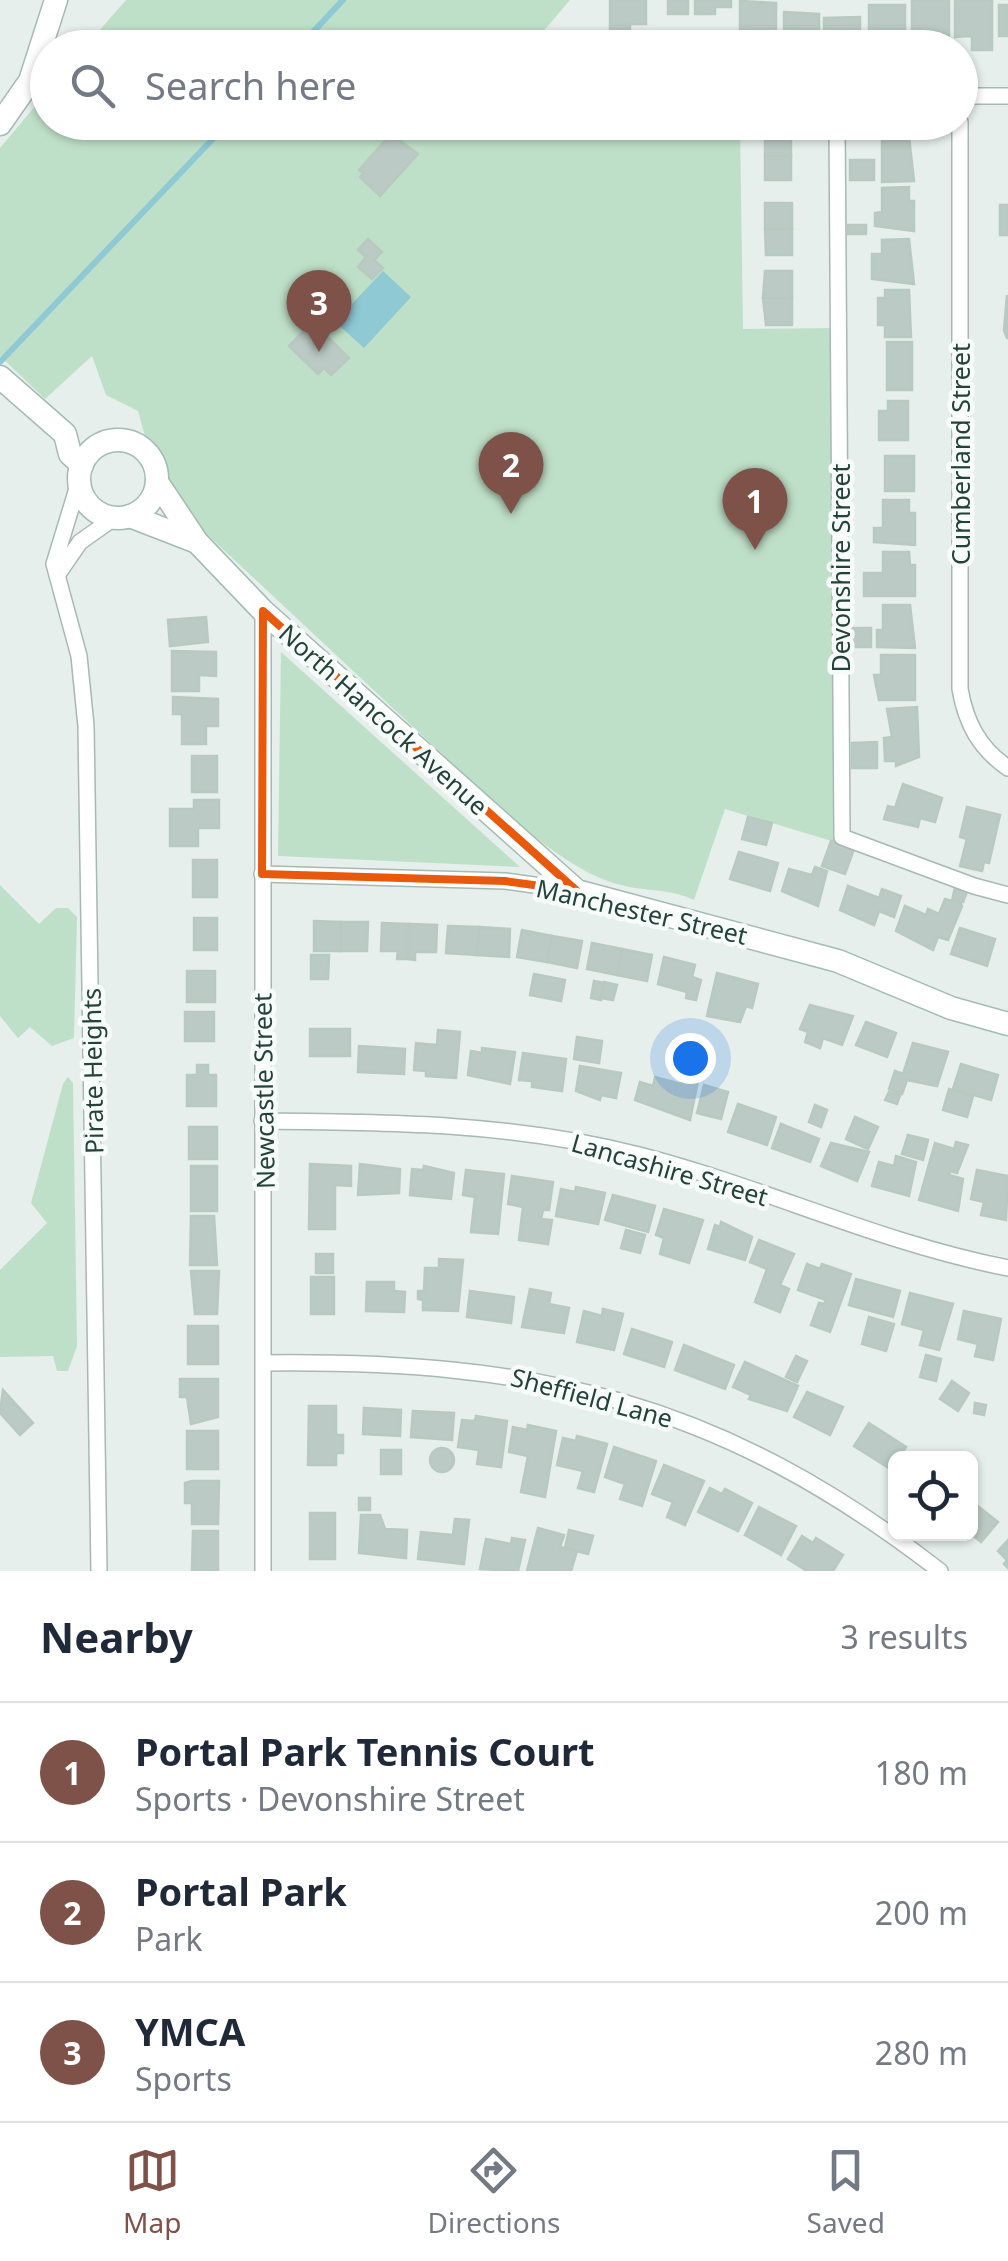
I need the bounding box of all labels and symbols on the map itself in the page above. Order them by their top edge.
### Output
pin: 3 [286,270,352,352]
street label: Cumberland Street [943,343,977,565]
pin: 2 [478,432,544,514]
street label: Devonshire Street [823,463,857,673]
pin: 1 [722,468,788,550]
street label: North Hancock Avenue [272,616,496,822]
street label: Manchester Street [533,870,751,952]
street label: Pirate Heights [74,988,110,1154]
street label: Newcastle Street [244,993,282,1189]
your location [665,1033,716,1084]
street label: Lancashire Street [568,1125,772,1213]
street label: Sheffield Lane [507,1359,677,1435]

